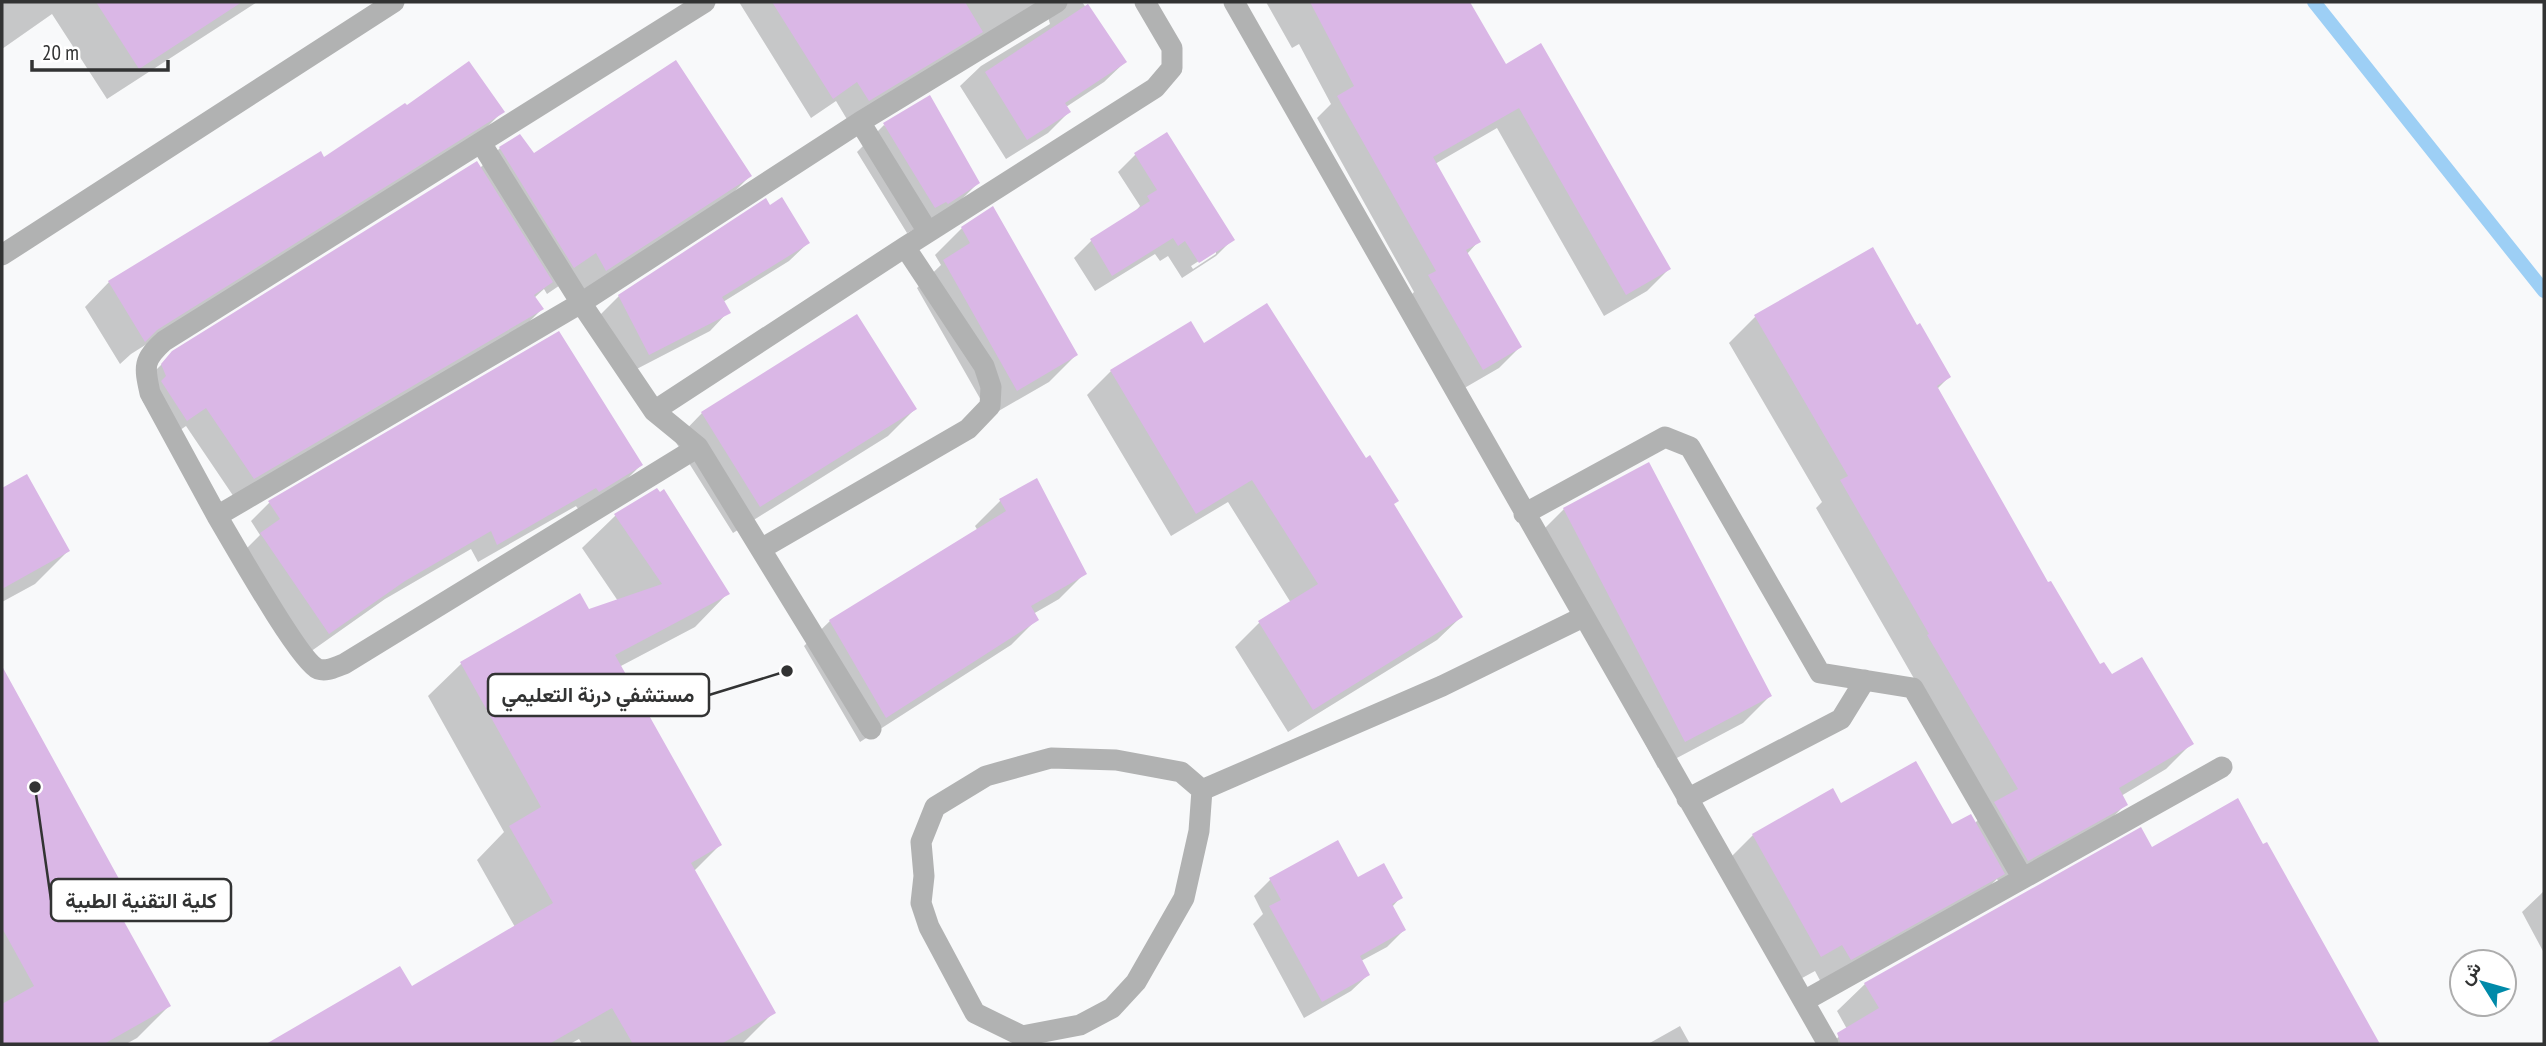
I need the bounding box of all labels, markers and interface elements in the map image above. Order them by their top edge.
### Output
scale bar [32,28,168,72]
text: 20 m [42,39,79,66]
callout: مستشفي درنة التعليمي [488,674,709,716]
text: مستشفي درنة التعليمي [502,681,695,712]
callout: كلية التقنية الطبية [51,879,231,921]
text: كلية التقنية الطبية [65,887,217,914]
north arrow [2448,948,2518,1018]
text: ش [2453,956,2486,989]

